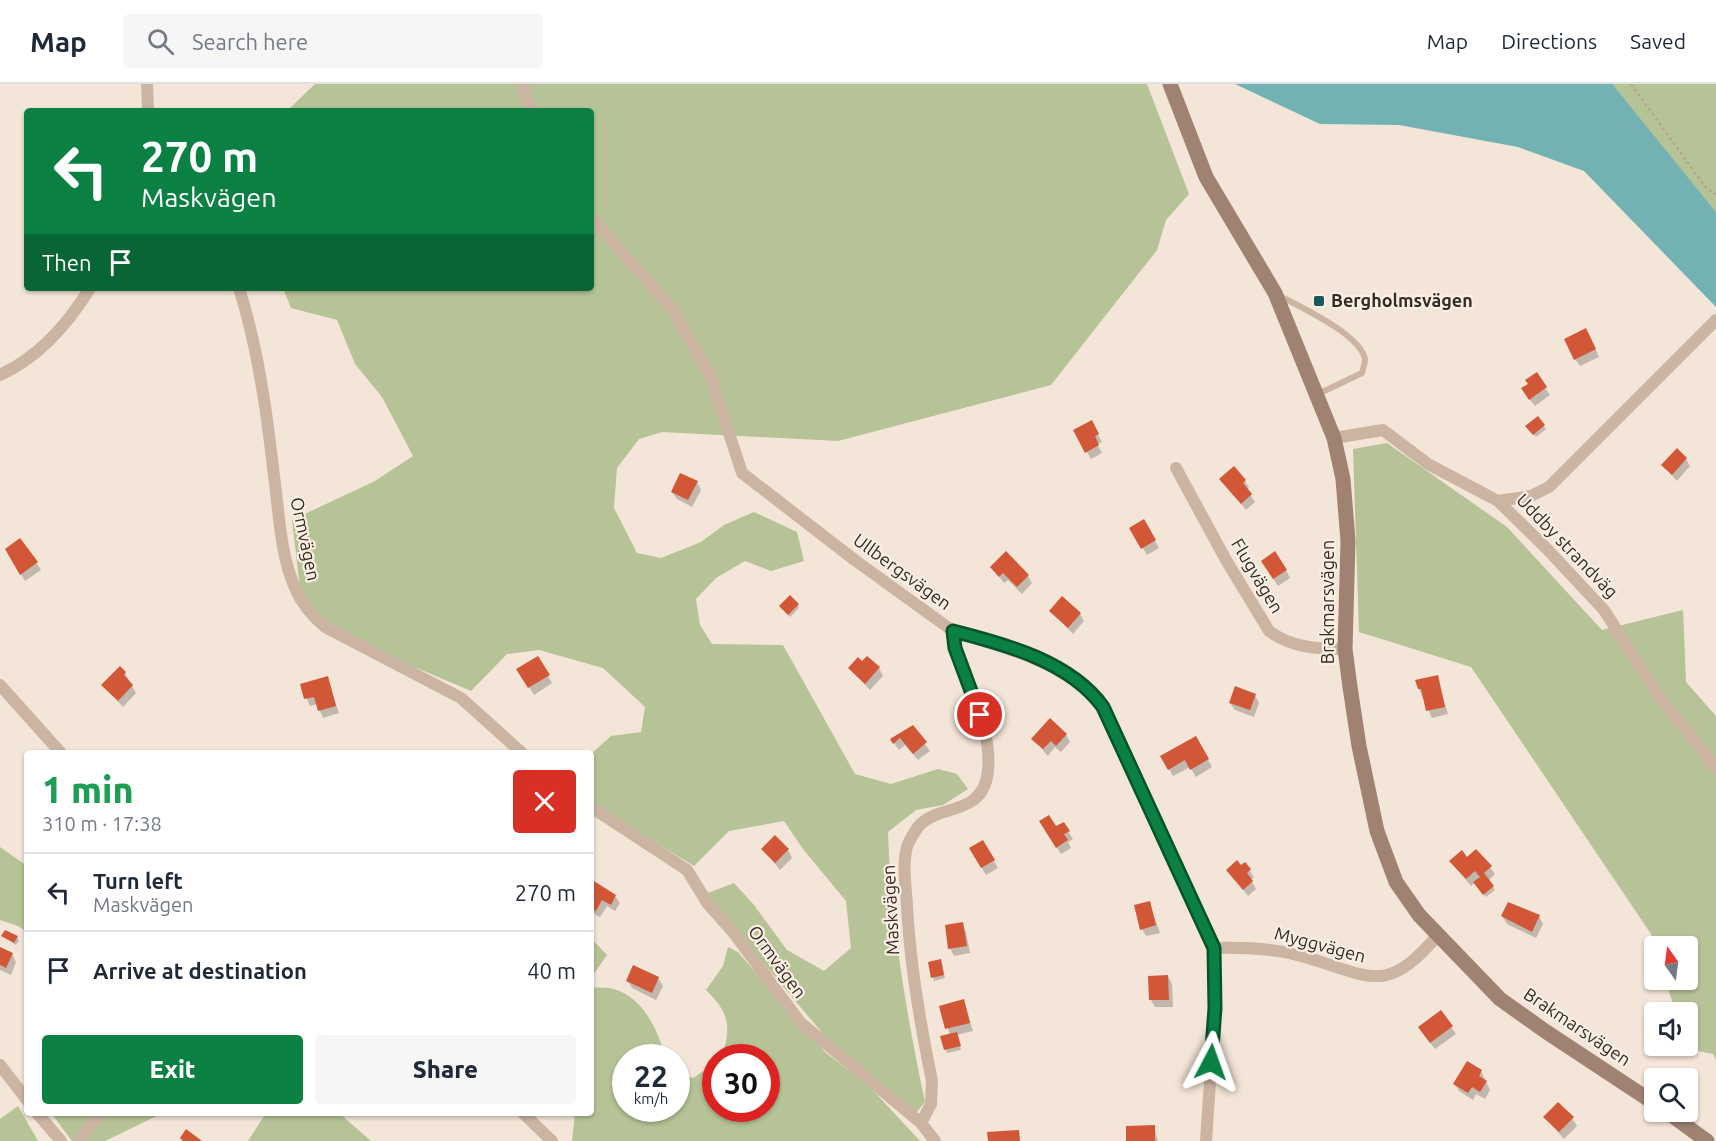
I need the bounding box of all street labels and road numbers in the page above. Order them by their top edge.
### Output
street label: Uddby strandväg [1513,489,1622,601]
street label: Ormvägen [287,495,325,582]
street label: Ullbergsvägen [850,529,955,613]
street label: Flugvägen [1228,535,1288,616]
street label: Brakmarsvägen [1317,540,1337,664]
street label: Maskvägen [878,864,902,956]
street label: Ormvägen [745,921,811,1002]
street label: Myggvägen [1272,922,1368,966]
street label: Brakmarsvägen [1520,983,1635,1069]

